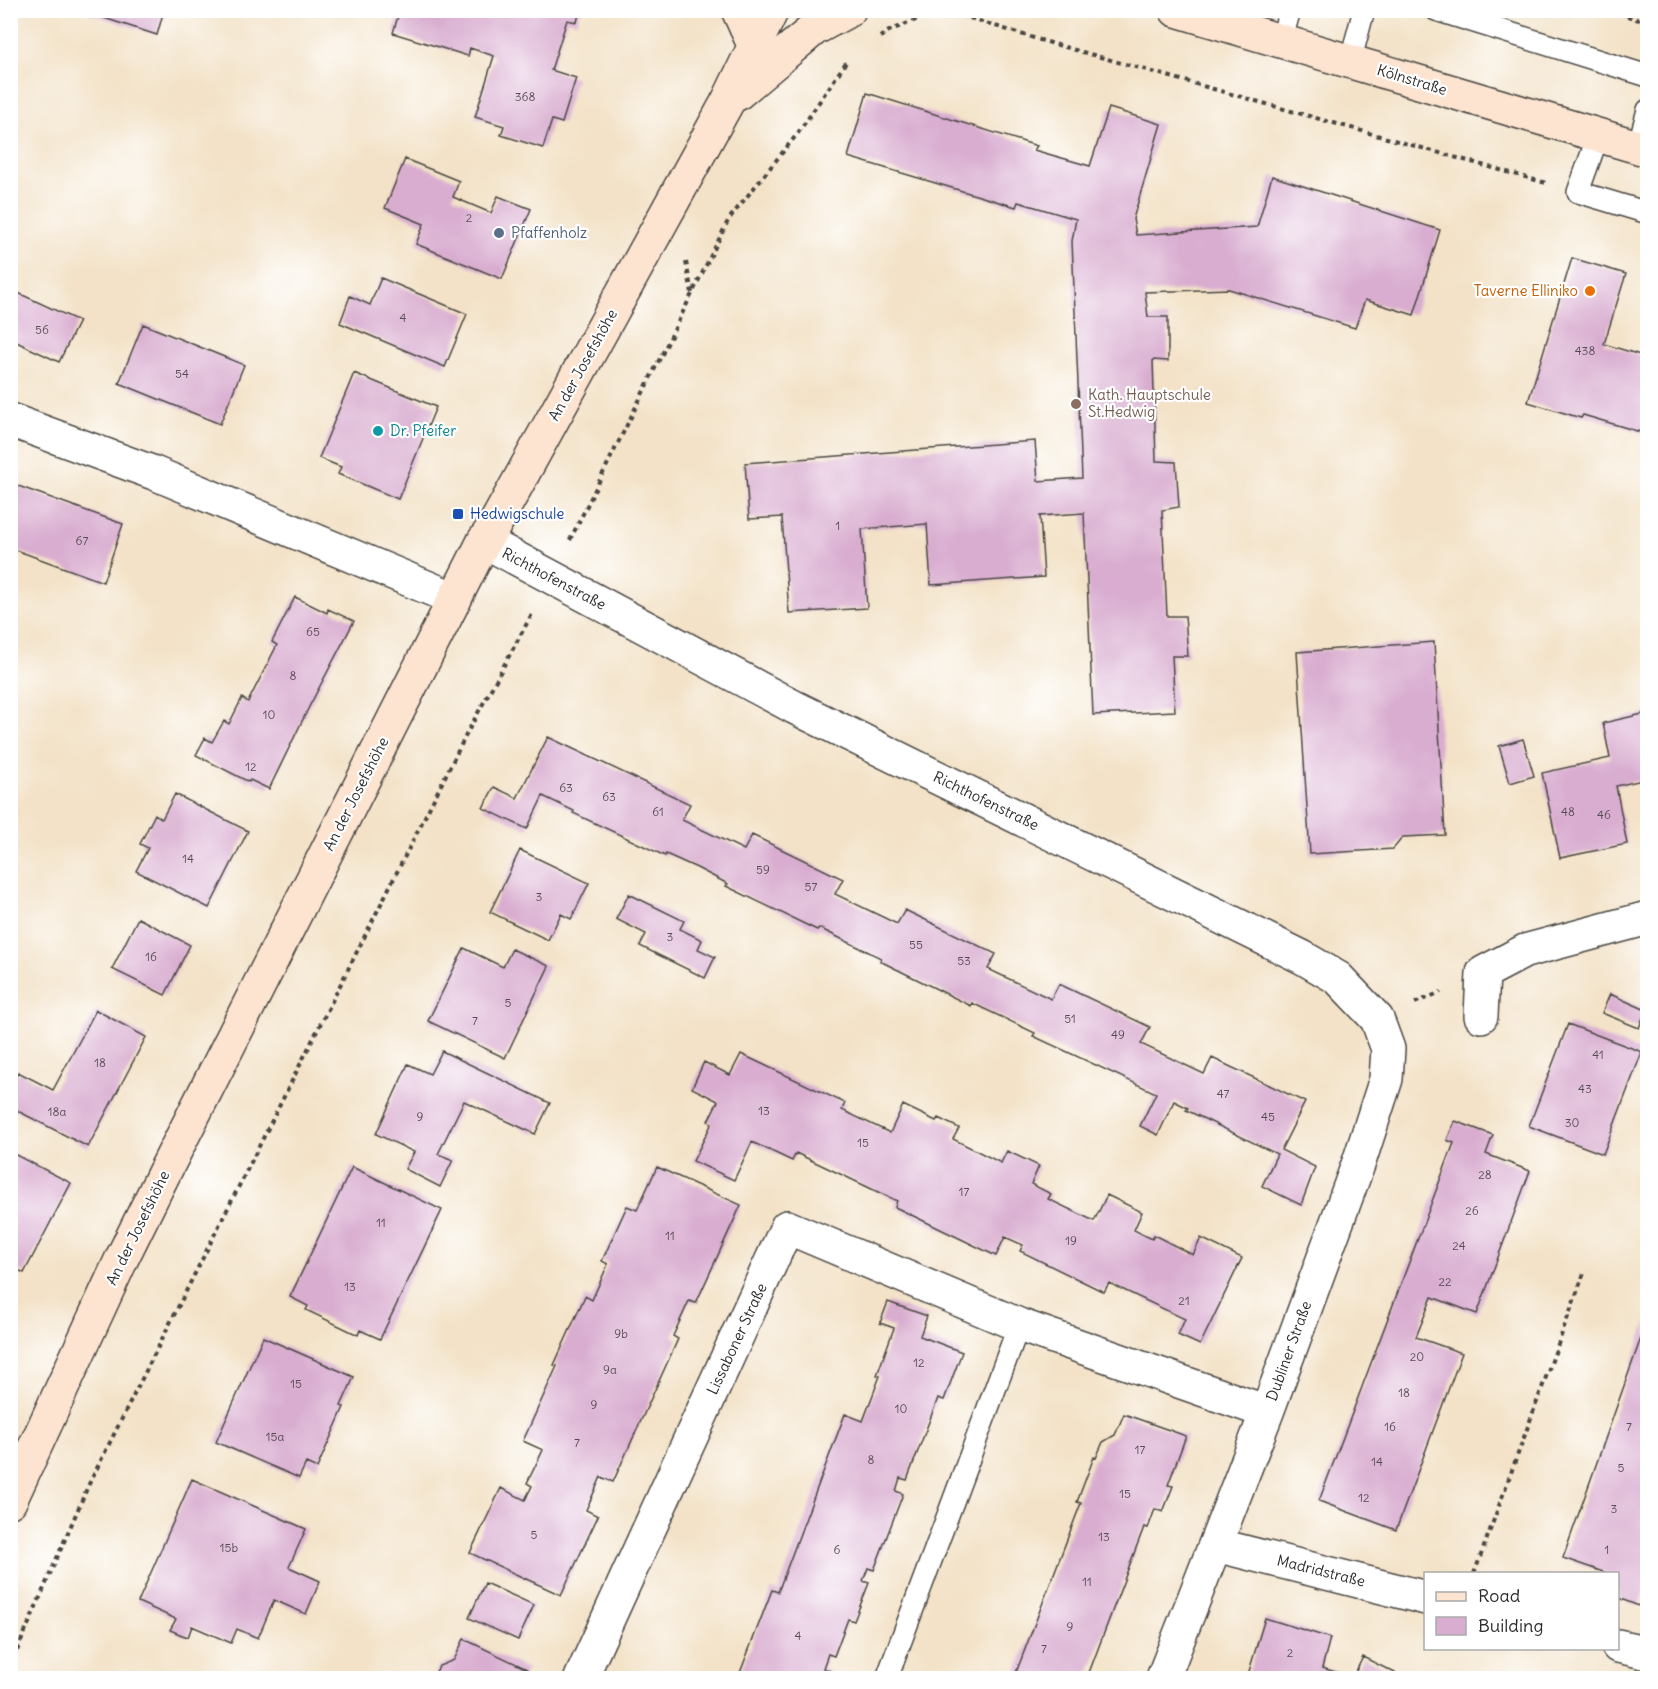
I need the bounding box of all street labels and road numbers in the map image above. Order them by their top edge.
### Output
street label: Kölnstraße [1375,60,1449,99]
street label: An der Josefshöhe [544,306,621,424]
street label: Richthofenstraße [499,543,609,614]
street label: An der Josefshöhe [319,734,392,854]
street label: Richthofenstraße [930,767,1042,834]
street label: An der Josefshöhe [102,1167,173,1288]
street label: Lissaboner Straße [702,1280,771,1398]
street label: Dubliner Straße [1262,1298,1315,1403]
street label: Madridstraße [1275,1550,1367,1591]

